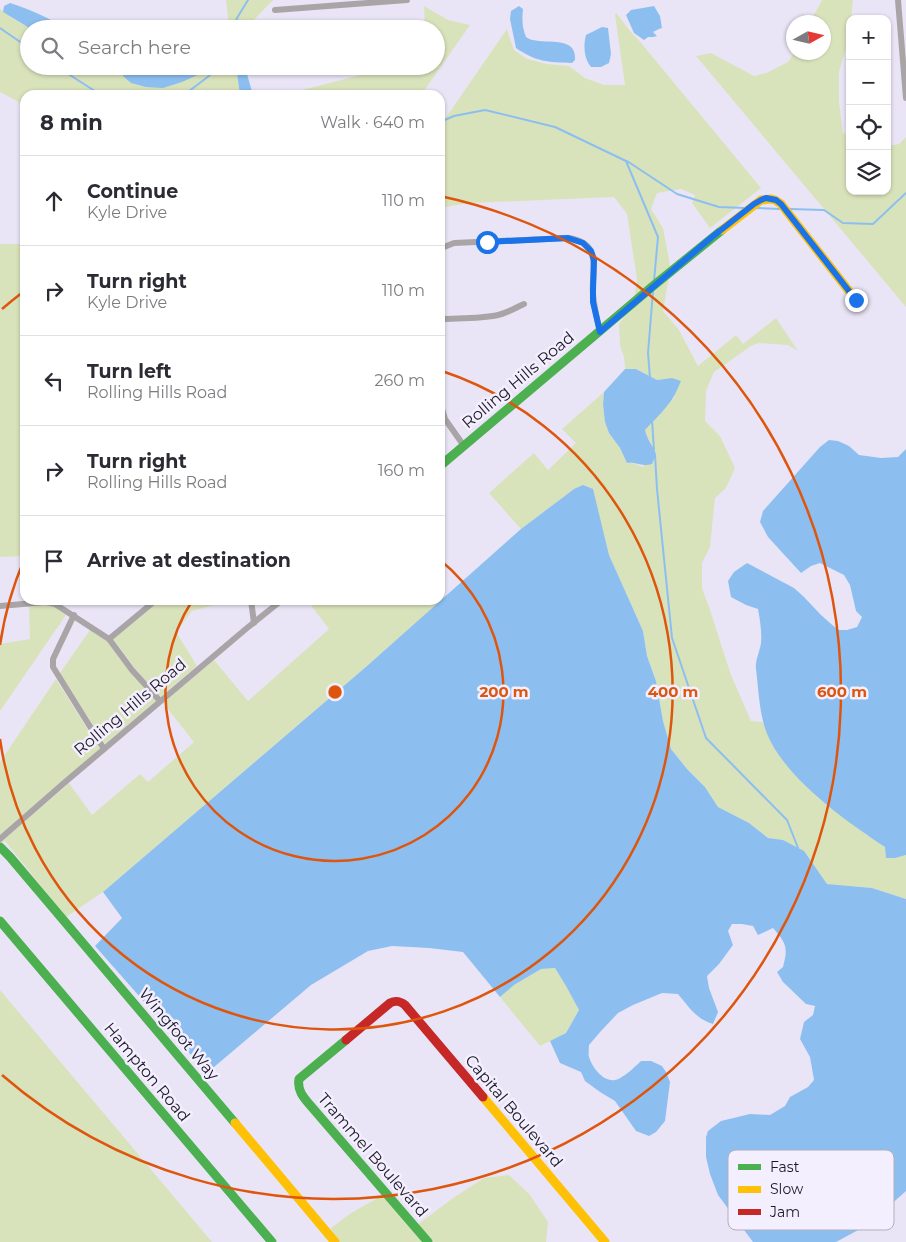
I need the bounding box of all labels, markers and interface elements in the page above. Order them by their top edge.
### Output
north arrow [786,15,831,60]
map controls [846,15,891,195]
button: + [846,15,891,60]
search box [20,20,445,75]
icon: search [38,34,66,62]
text: Search here [78,36,191,59]
button: − [846,60,891,105]
button: locate [846,105,891,150]
text: 8 min [40,110,103,135]
text: Walk · 640 m [320,113,425,132]
button: layers [846,150,891,195]
text: Continue [87,180,178,203]
icon: ahead [40,187,68,215]
text: 110 m [382,191,425,210]
text: Kyle Drive [87,203,167,222]
route start [476,231,499,254]
text: Turn right [87,270,187,293]
icon: right [40,277,68,305]
text: 110 m [382,281,425,300]
route end [845,289,868,312]
text: Kyle Drive [87,293,167,312]
street label: Rolling Hills Road [458,328,578,432]
text: Turn left [87,360,172,383]
icon: left [40,367,68,395]
text: 260 m [374,371,425,390]
text: Rolling Hills Road [87,383,227,402]
text: Turn right [87,450,187,473]
icon: right [40,457,68,485]
text: 160 m [378,461,425,480]
text: Rolling Hills Road [87,473,227,492]
icon: arrive [40,547,68,575]
text: Arrive at destination [87,549,291,572]
street label: Rolling Hills Road [70,655,190,759]
text: 200 m [479,682,529,701]
text: 400 m [648,682,698,701]
text: 600 m [817,682,867,701]
centre of rings [326,683,344,701]
street label: Wingfoot Way [135,984,223,1084]
street label: Hampton Road [100,1019,194,1125]
street label: Capital Boulevard [461,1051,567,1171]
street label: Trammel Boulevard [314,1089,432,1221]
legend [728,1150,894,1230]
text: Fast [770,1158,800,1176]
text: Slow [770,1180,804,1198]
text: Jam [769,1203,800,1221]

